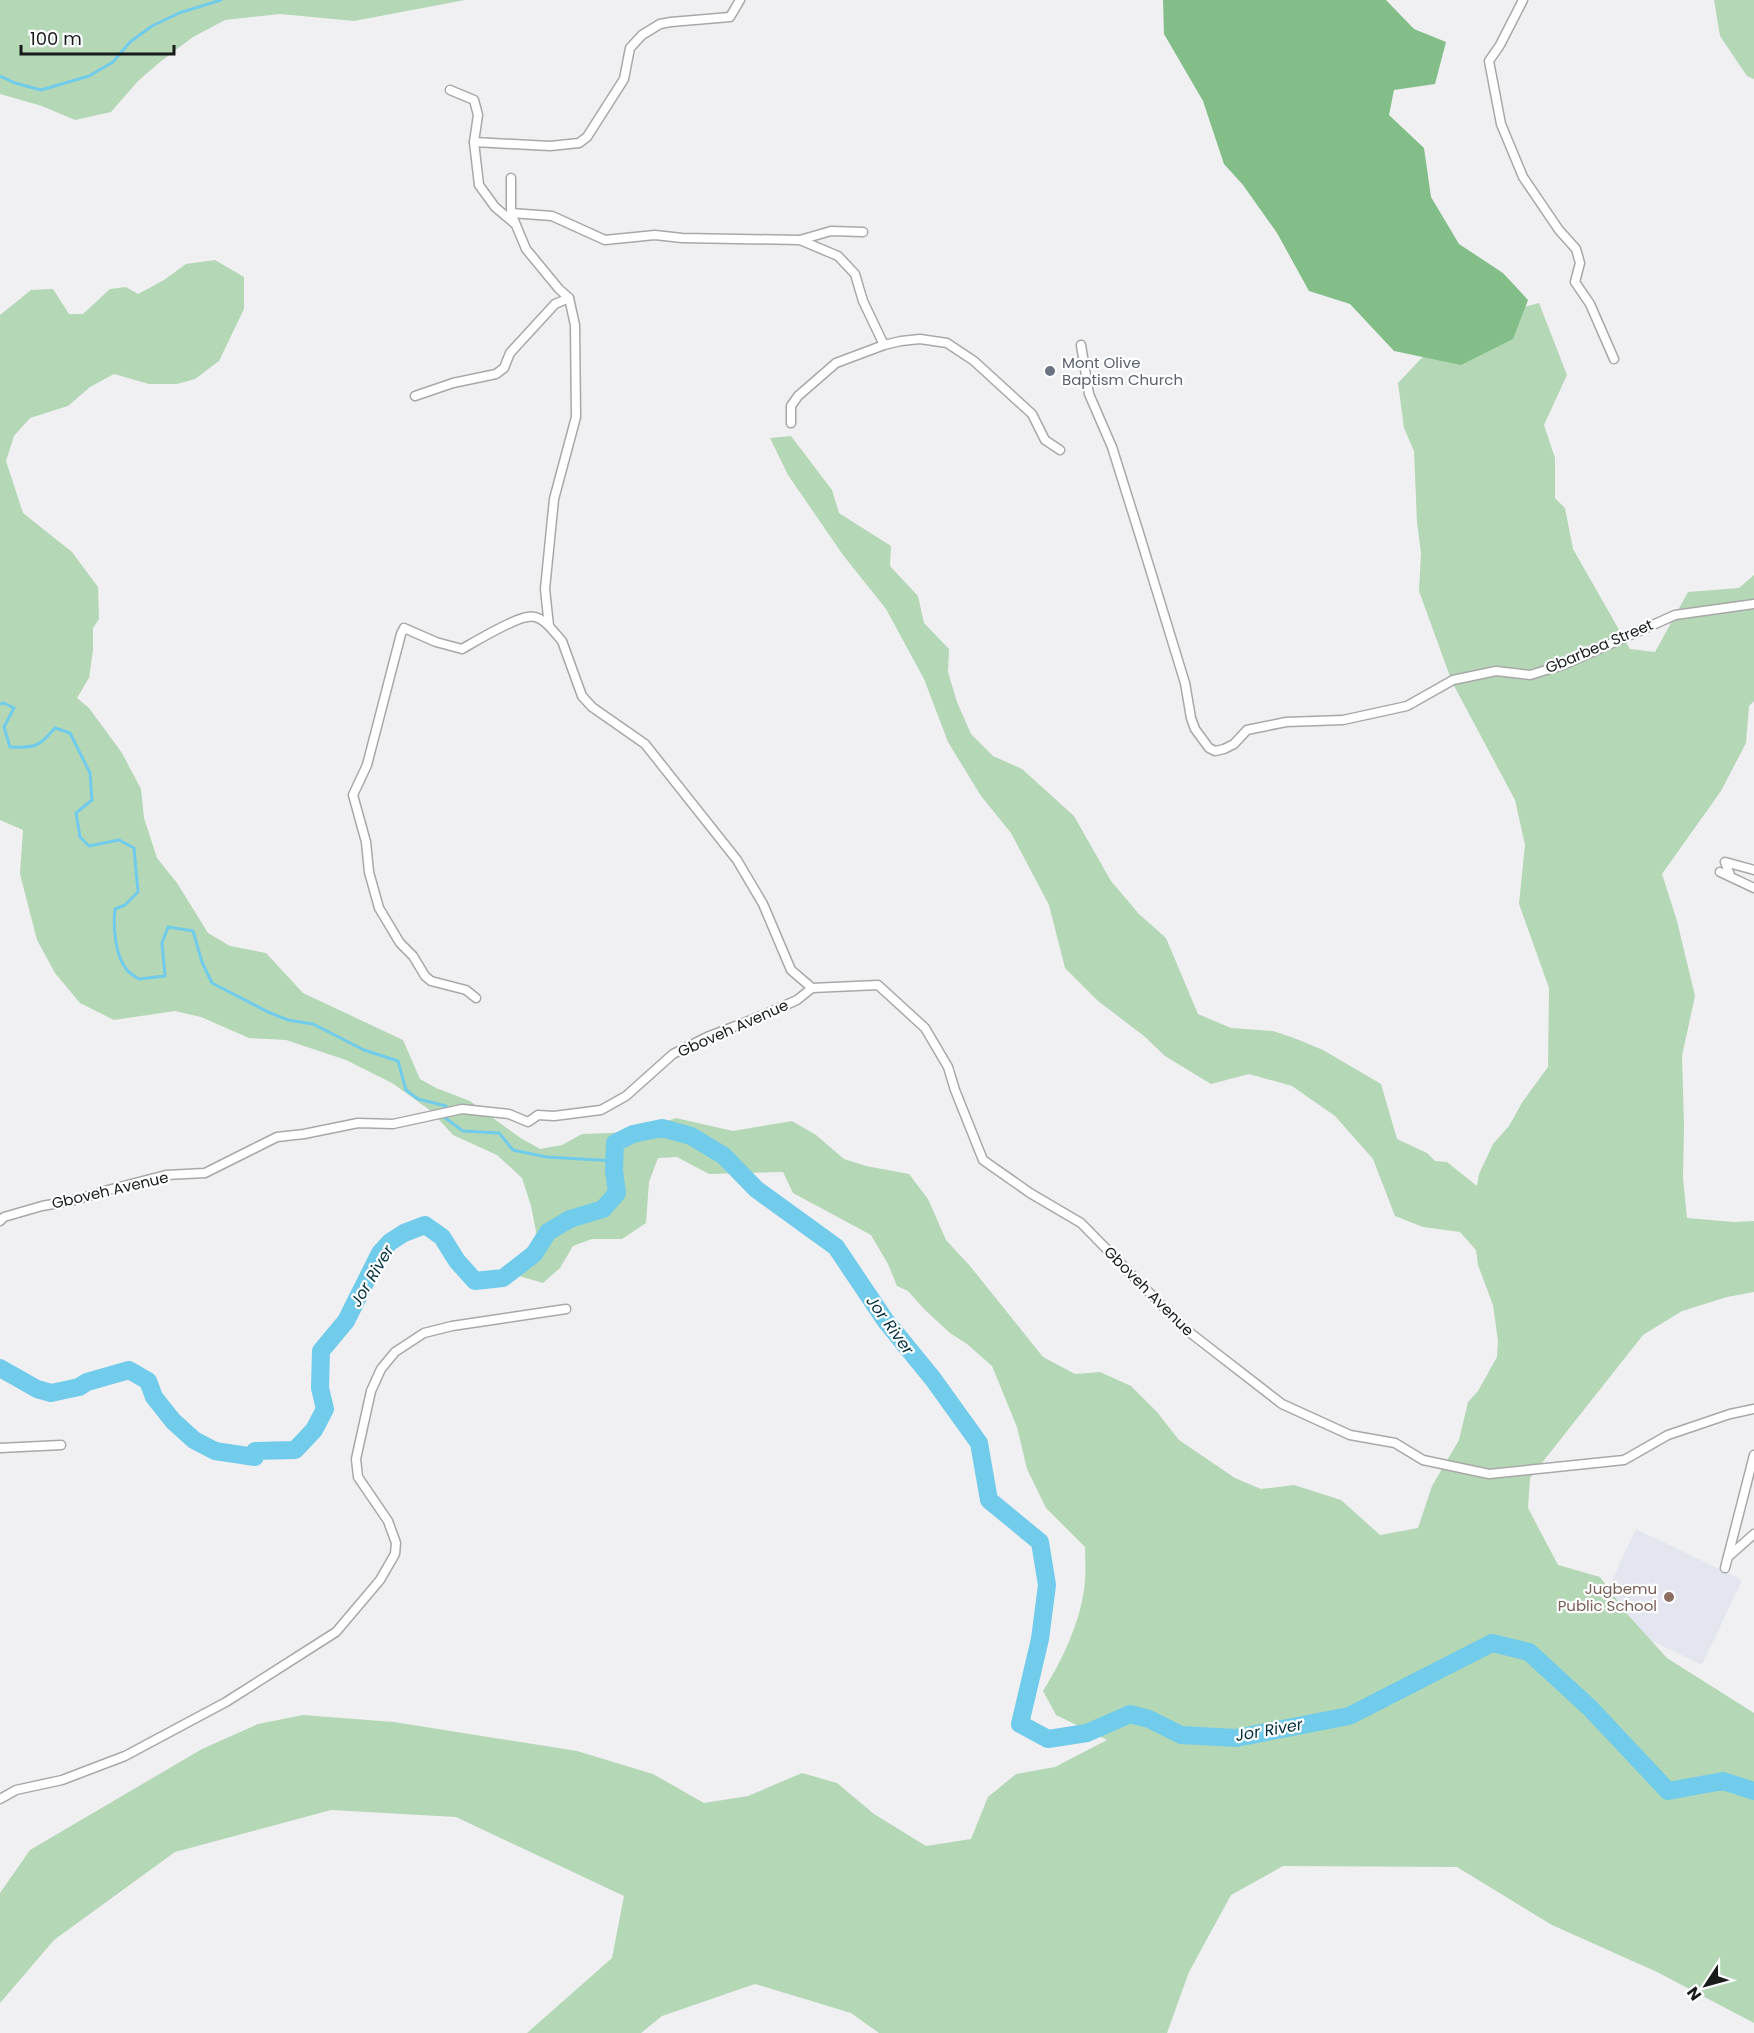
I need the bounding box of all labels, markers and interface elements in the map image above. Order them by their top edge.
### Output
scale bar [21,18,174,56]
text: 100 m [30,26,82,51]
place label: Mont Olive Baptism Church [1062,352,1183,390]
marker: Mont Olive Baptism Church [1043,364,1057,378]
street label: Gbarbea Street [1542,614,1656,678]
street label: Gboveh Avenue [674,994,792,1062]
street label: Gboveh Avenue [50,1166,170,1214]
water label: Jor River [345,1240,400,1311]
street label: Gboveh Avenue [1099,1241,1199,1341]
water label: Jor River [861,1291,920,1360]
place label: Jugbemu Public School [1558,1578,1657,1616]
marker: Jugbemu Public School [1662,1590,1676,1604]
water label: Jor River [1234,1713,1305,1747]
north arrow [1676,1955,1736,2015]
text: N [1681,1982,1707,2005]

